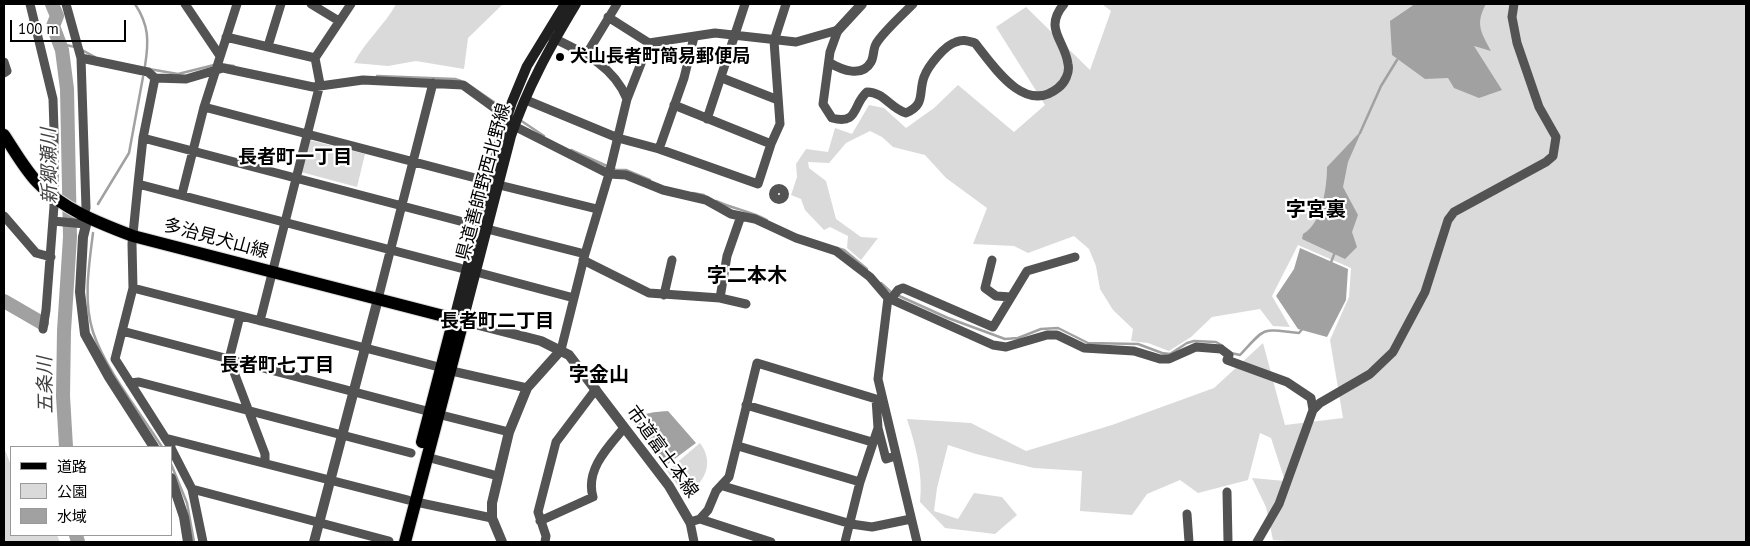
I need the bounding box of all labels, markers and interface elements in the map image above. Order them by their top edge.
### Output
scale bar [12,10,129,42]
text: 100 m [18,19,59,38]
place label: 犬山長者町簡易郵便局 [570,46,750,68]
marker: 犬山長者町簡易郵便局 [554,51,566,63]
street label: 県道善師野西北野線 [453,101,515,263]
water label: 新郷瀬川 [38,128,62,204]
district label: 長者町一丁目 [238,147,352,169]
district label: 字宮裏 [1286,198,1346,222]
street label: 多治見犬山線 [161,215,271,263]
district label: 字二本木 [707,264,787,288]
district label: 長者町二丁目 [440,311,554,333]
district label: 長者町七丁目 [220,355,334,377]
water label: 五条川 [34,356,58,414]
district label: 字金山 [569,363,629,387]
street label: 市道富士本線 [622,402,702,502]
legend [10,446,172,536]
text: 道路 [57,457,87,476]
text: 公園 [57,482,87,501]
text: 水域 [57,507,87,526]

